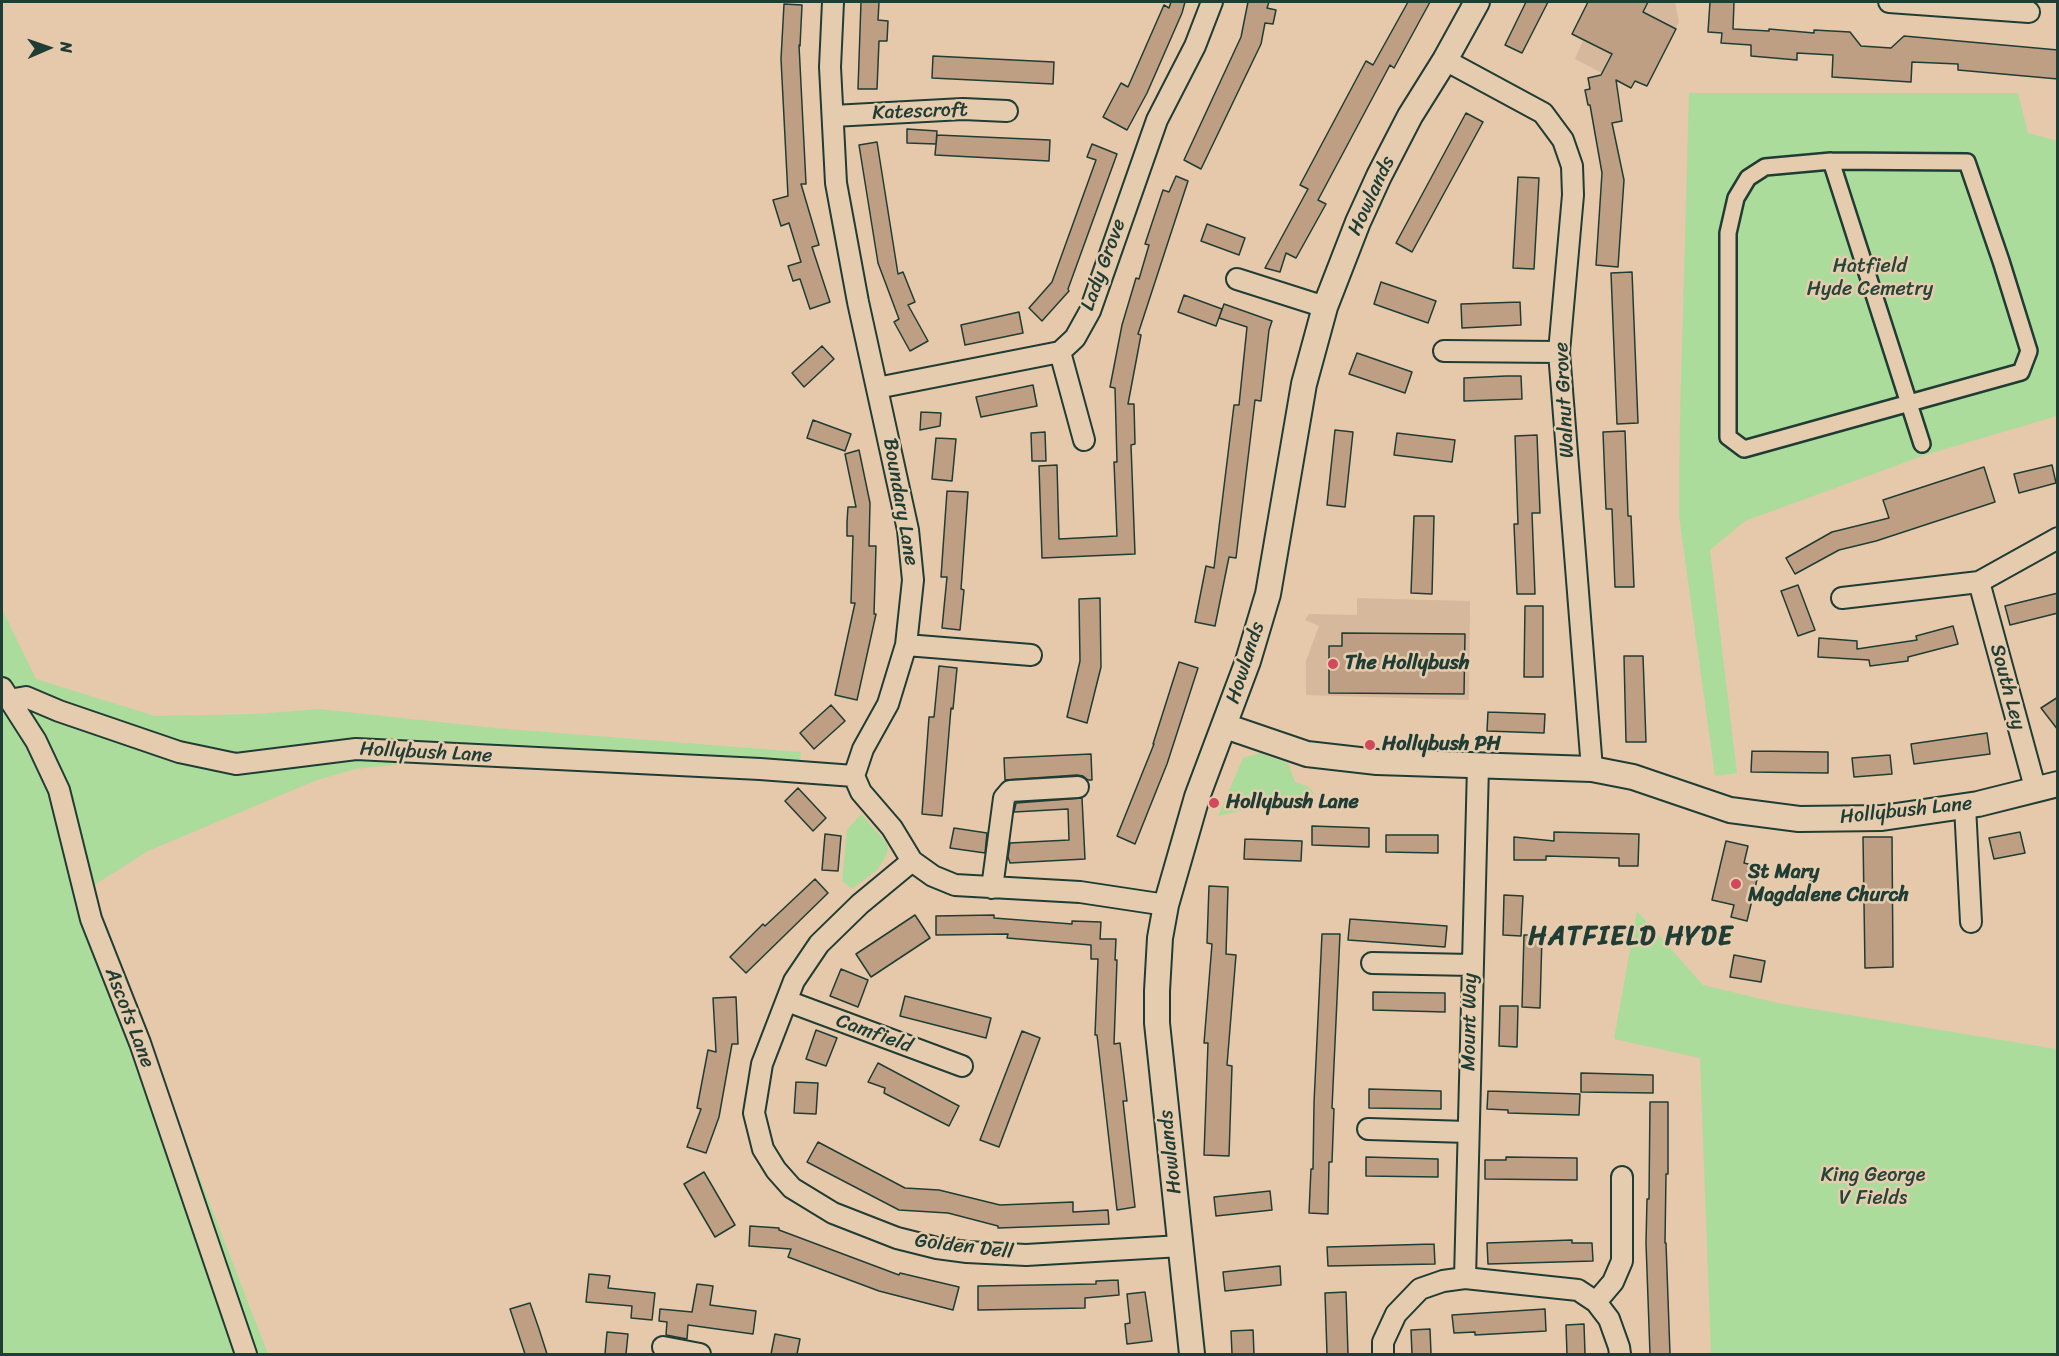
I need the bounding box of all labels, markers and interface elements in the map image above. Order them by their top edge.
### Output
north arrow [18,18,78,78]
text: N [52,41,81,53]
street label: Katescroft [872,98,968,126]
street label: Howlands [1343,153,1401,239]
street label: Lady Grove [1076,216,1132,314]
park label: Hatfield Hyde Cemetry [1807,255,1933,302]
street label: Walnut Grove [1550,341,1580,459]
street label: Boundary Lane [877,436,923,568]
street label: Howlands [1222,619,1270,707]
street label: South Ley [1984,642,2030,732]
place label: The Hollybush [1345,652,1469,676]
marker: The Hollybush [1326,657,1340,671]
place label: Hollybush PH [1382,733,1501,757]
street label: Hollybush Lane [359,738,493,768]
marker: Hollybush PH [1363,738,1377,752]
place label: Hollybush Lane [1226,791,1359,815]
street label: Hollybush Lane [1839,792,1973,830]
marker: Hollybush Lane [1207,796,1221,810]
place label: St Mary Magdalene Church [1748,861,1909,908]
marker: St Mary Magdalene Church [1729,877,1743,891]
district label: HATFIELD HYDE [1530,921,1732,953]
street label: Ascots Lane [99,965,159,1071]
street label: Mount Way [1457,973,1483,1071]
street label: Camfield [833,1009,915,1059]
street label: Howlands [1155,1109,1187,1195]
park label: King George V Fields [1821,1164,1925,1211]
street label: Golden Dell [913,1229,1015,1265]

